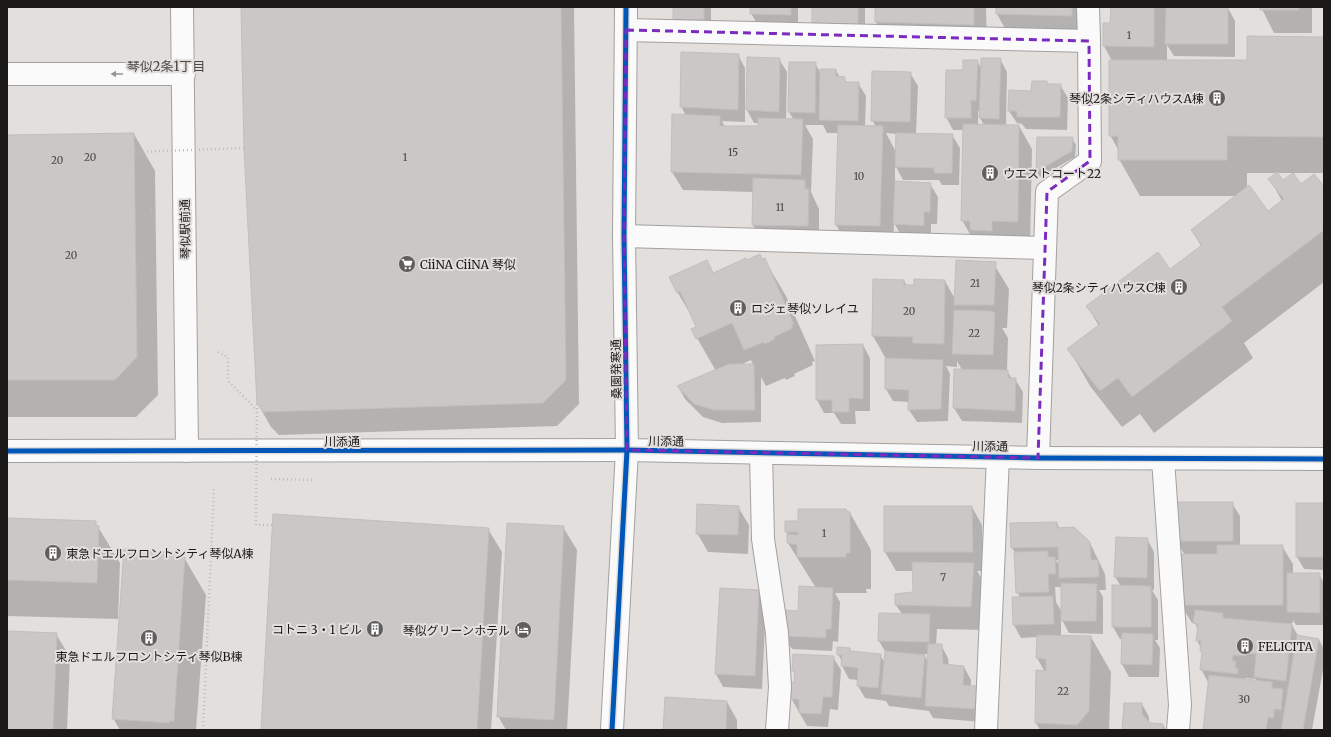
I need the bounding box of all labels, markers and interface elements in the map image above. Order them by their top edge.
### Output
house number: 1 [1127,29,1132,42]
district label: 琴似2条1丁目 [127,58,205,75]
one-way arrow [110,71,123,77]
building icon: 琴似2条シティハウスA棟 [1207,88,1227,108]
place label: 琴似2条シティハウスA棟 [1069,91,1204,106]
house number: 15 [728,146,738,159]
house number: 20 [84,151,96,164]
house number: 1 [403,151,408,164]
house number: 20 [51,154,63,167]
building icon: ウエストコート22 [980,163,1000,183]
place label: ウエストコート22 [1003,166,1101,181]
house number: 10 [854,170,864,183]
street label: 琴似駅前通 [177,199,193,259]
house number: 11 [776,201,785,214]
house number: 20 [65,249,77,262]
supermarket icon: CiiNA CiiNA 琴似 [397,254,417,274]
place label: CiiNA CiiNA 琴似 [420,257,516,272]
house number: 21 [970,277,981,290]
building icon: 琴似2条シティハウスC棟 [1169,277,1189,297]
place label: 琴似2条シティハウスC棟 [1032,280,1166,295]
building icon: ロジェ琴似ソレイユ [728,298,748,318]
place label: ロジェ琴似ソレイユ [751,301,859,316]
house number: 20 [903,305,915,318]
house number: 22 [968,327,980,340]
street label: 桑園発寒通 [608,339,624,399]
street label: 川添通 [648,433,684,449]
street label: 川添通 [324,434,360,449]
street label: 川添通 [972,438,1008,454]
house number: 1 [822,527,827,540]
building icon: 東急ドエルフロントシティ琴似A棟 [43,543,63,563]
place label: 東急ドエルフロントシティ琴似A棟 [66,546,254,561]
house number: 7 [940,571,946,584]
building icon: コトニ 3・1 ビル [365,619,385,639]
hotel icon: 琴似グリーンホテル [513,620,533,640]
place label: コトニ 3・1 ビル [272,622,362,637]
place label: 琴似グリーンホテル [403,623,510,638]
building icon: 東急ドエルフロントシティ琴似B棟 [139,628,159,648]
building icon: FELICITA [1235,636,1255,656]
place label: FELICITA [1258,639,1313,654]
place label: 東急ドエルフロントシティ琴似B棟 [55,649,243,664]
house number: 22 [1057,685,1069,698]
house number: 30 [1238,693,1250,706]

